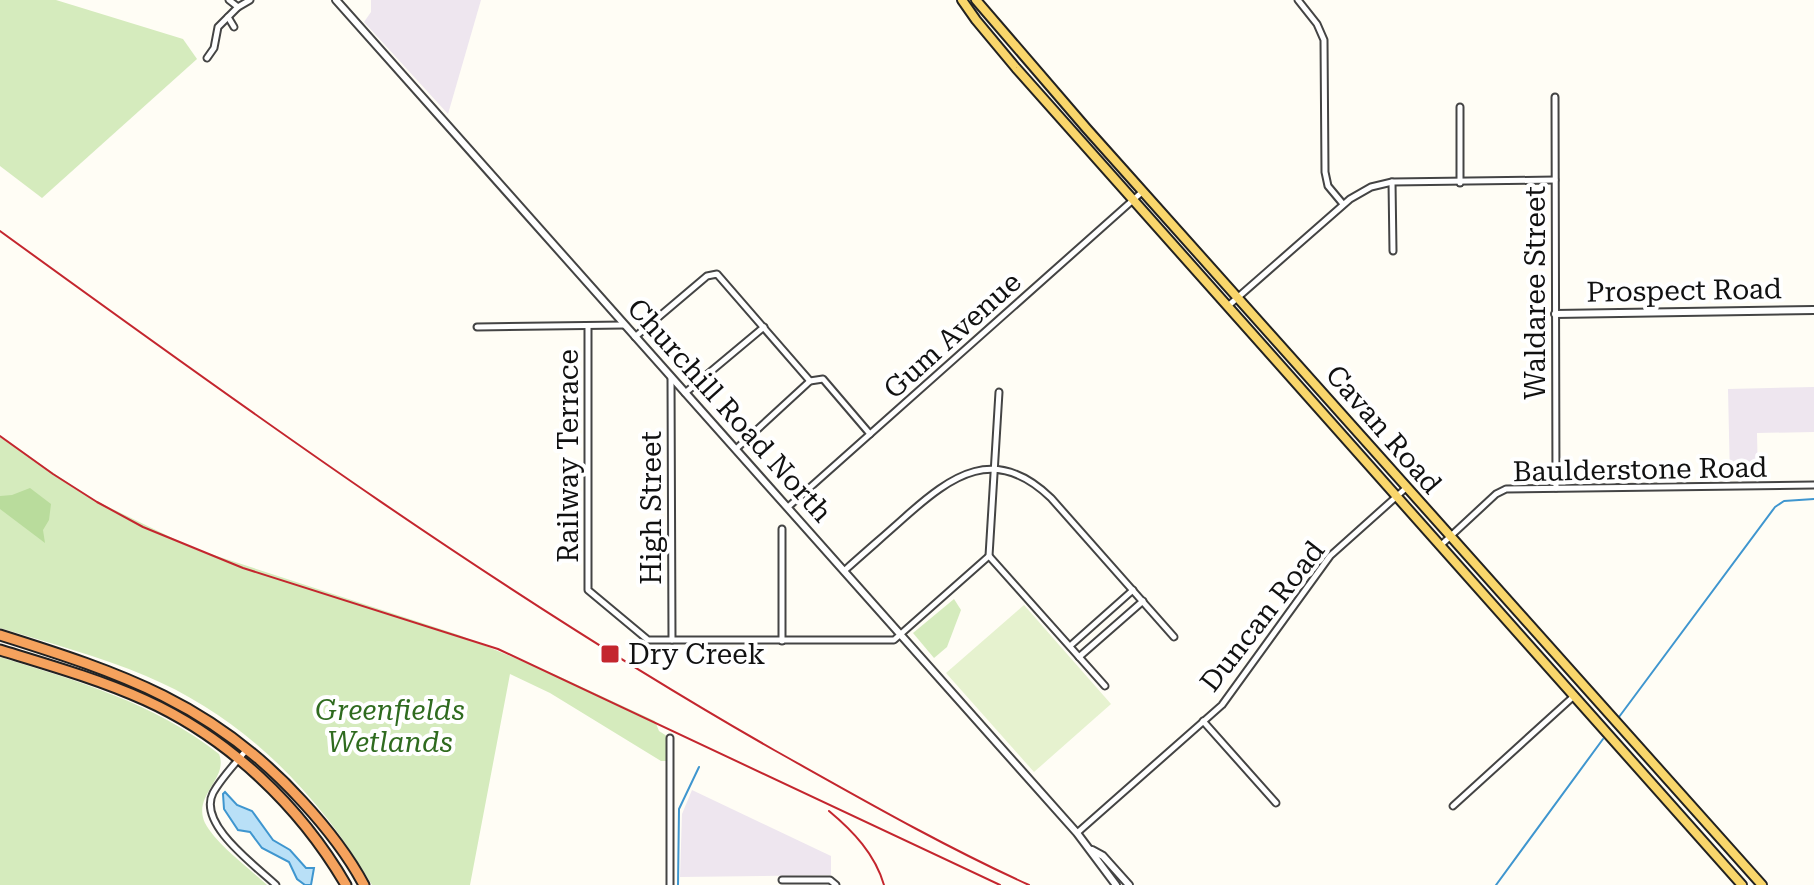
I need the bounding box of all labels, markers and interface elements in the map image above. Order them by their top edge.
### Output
street label: Waldaree Street [1519,186,1552,400]
street label: Gum Avenue [877,265,1028,406]
street label: Prospect Road [1586,272,1782,309]
street label: Churchill Road North [621,292,839,529]
street label: Railway Terrace [552,349,585,563]
street label: Cavan Road [1319,358,1448,500]
street label: High Street [635,431,668,585]
street label: Baulderstone Road [1512,451,1768,488]
street label: Duncan Road [1193,534,1331,698]
place label: Dry Creek [628,638,765,671]
marker: Dry Creek [599,643,621,665]
park label: Greenfields Wetlands [315,694,465,759]

